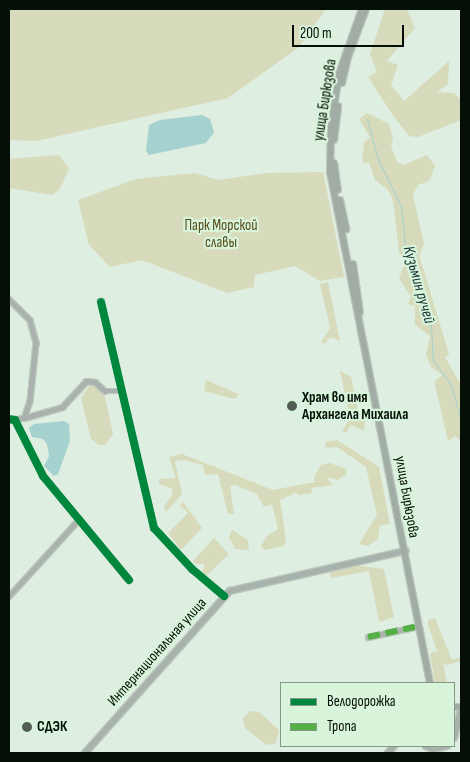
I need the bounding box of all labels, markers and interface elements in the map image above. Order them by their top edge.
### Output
scale bar [295,15,408,47]
text: 200 m [300,24,332,43]
street label: улица Бирюзова [310,58,340,142]
park label: Парк Морской славы [185,216,257,251]
water label: Кузьмин ручей [398,244,438,326]
place label: Храм во имя Архангела Михаила [302,388,408,423]
marker: Храм во имя Архангела Михаила [286,400,298,412]
street label: улица Бирюзова [391,455,423,539]
street label: Интернациональная улица [104,594,210,710]
legend [280,682,455,747]
text: Велодорожка [327,692,396,711]
text: Тропа [327,717,357,736]
place label: СДЭК [37,718,67,736]
marker: СДЭК [21,721,33,733]

